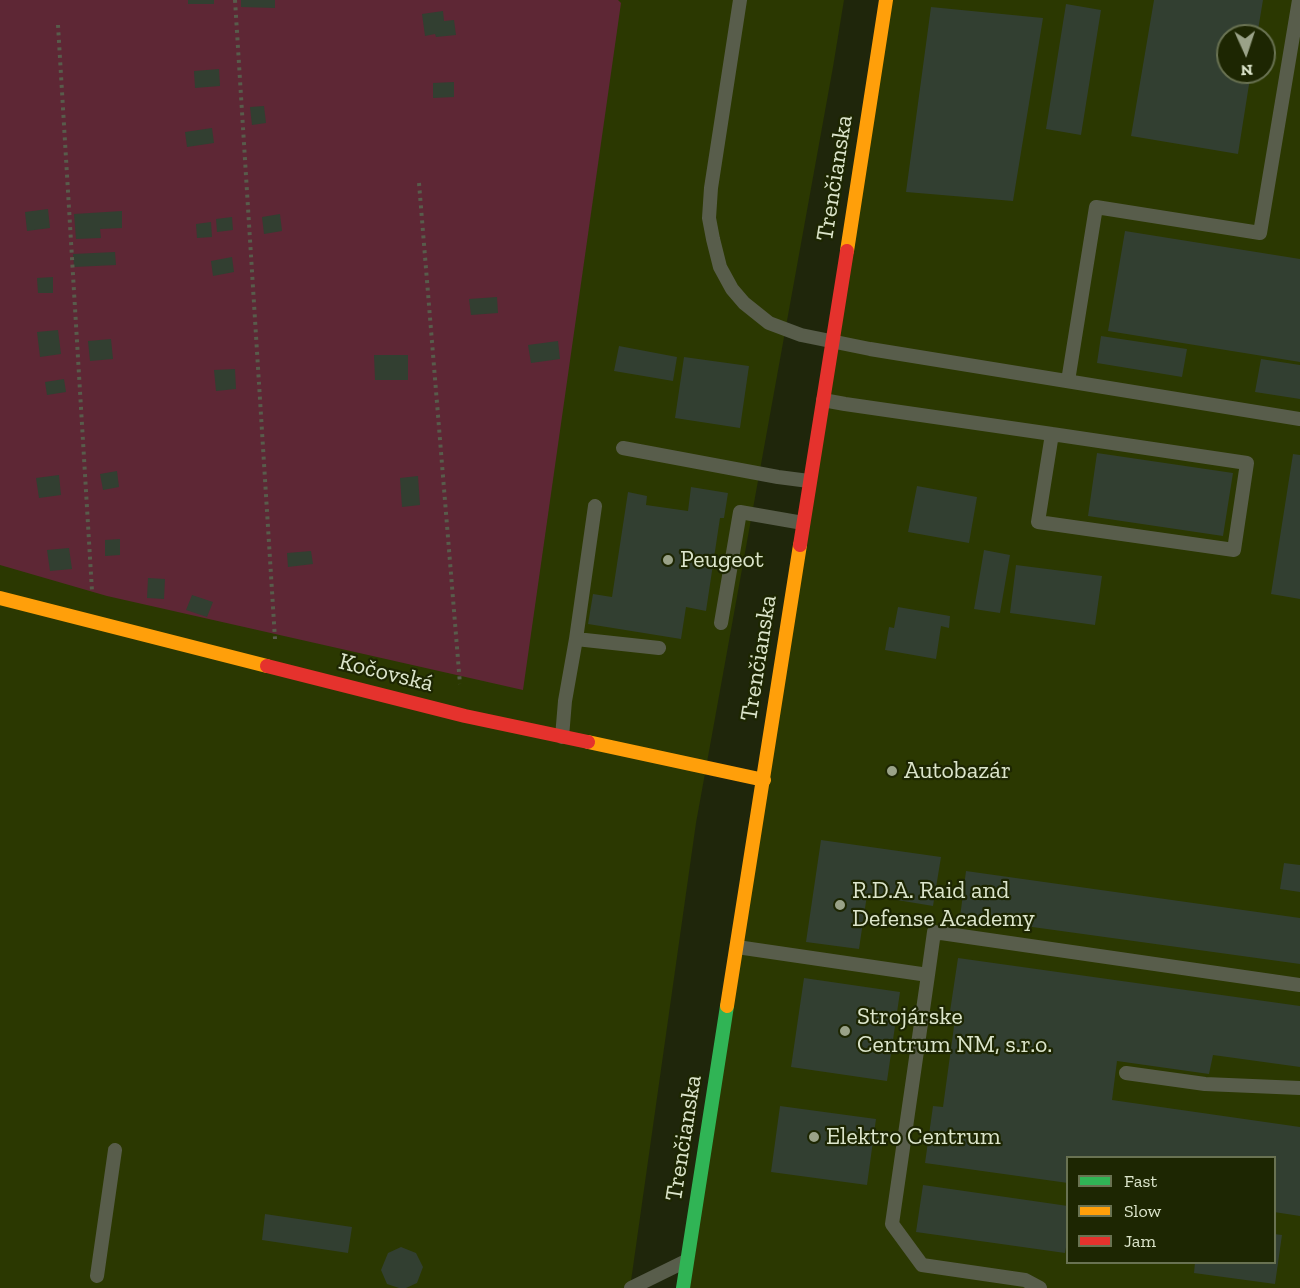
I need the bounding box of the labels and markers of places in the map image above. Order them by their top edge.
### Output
place label: Peugeot [680,546,764,574]
marker: Peugeot [661,553,675,567]
place label: Autobazár [904,757,1011,785]
marker: Autobazár [885,764,899,778]
place label: R.D.A. Raid and Defense Academy [852,877,1035,933]
marker: R.D.A. Raid and Defense Academy [833,898,847,912]
place label: Strojárske Centrum NM, s.r.o. [857,1003,1052,1059]
marker: Strojárske Centrum NM, s.r.o. [838,1024,852,1038]
place label: Elektro Centrum [826,1123,1001,1151]
marker: Elektro Centrum [807,1130,821,1144]

